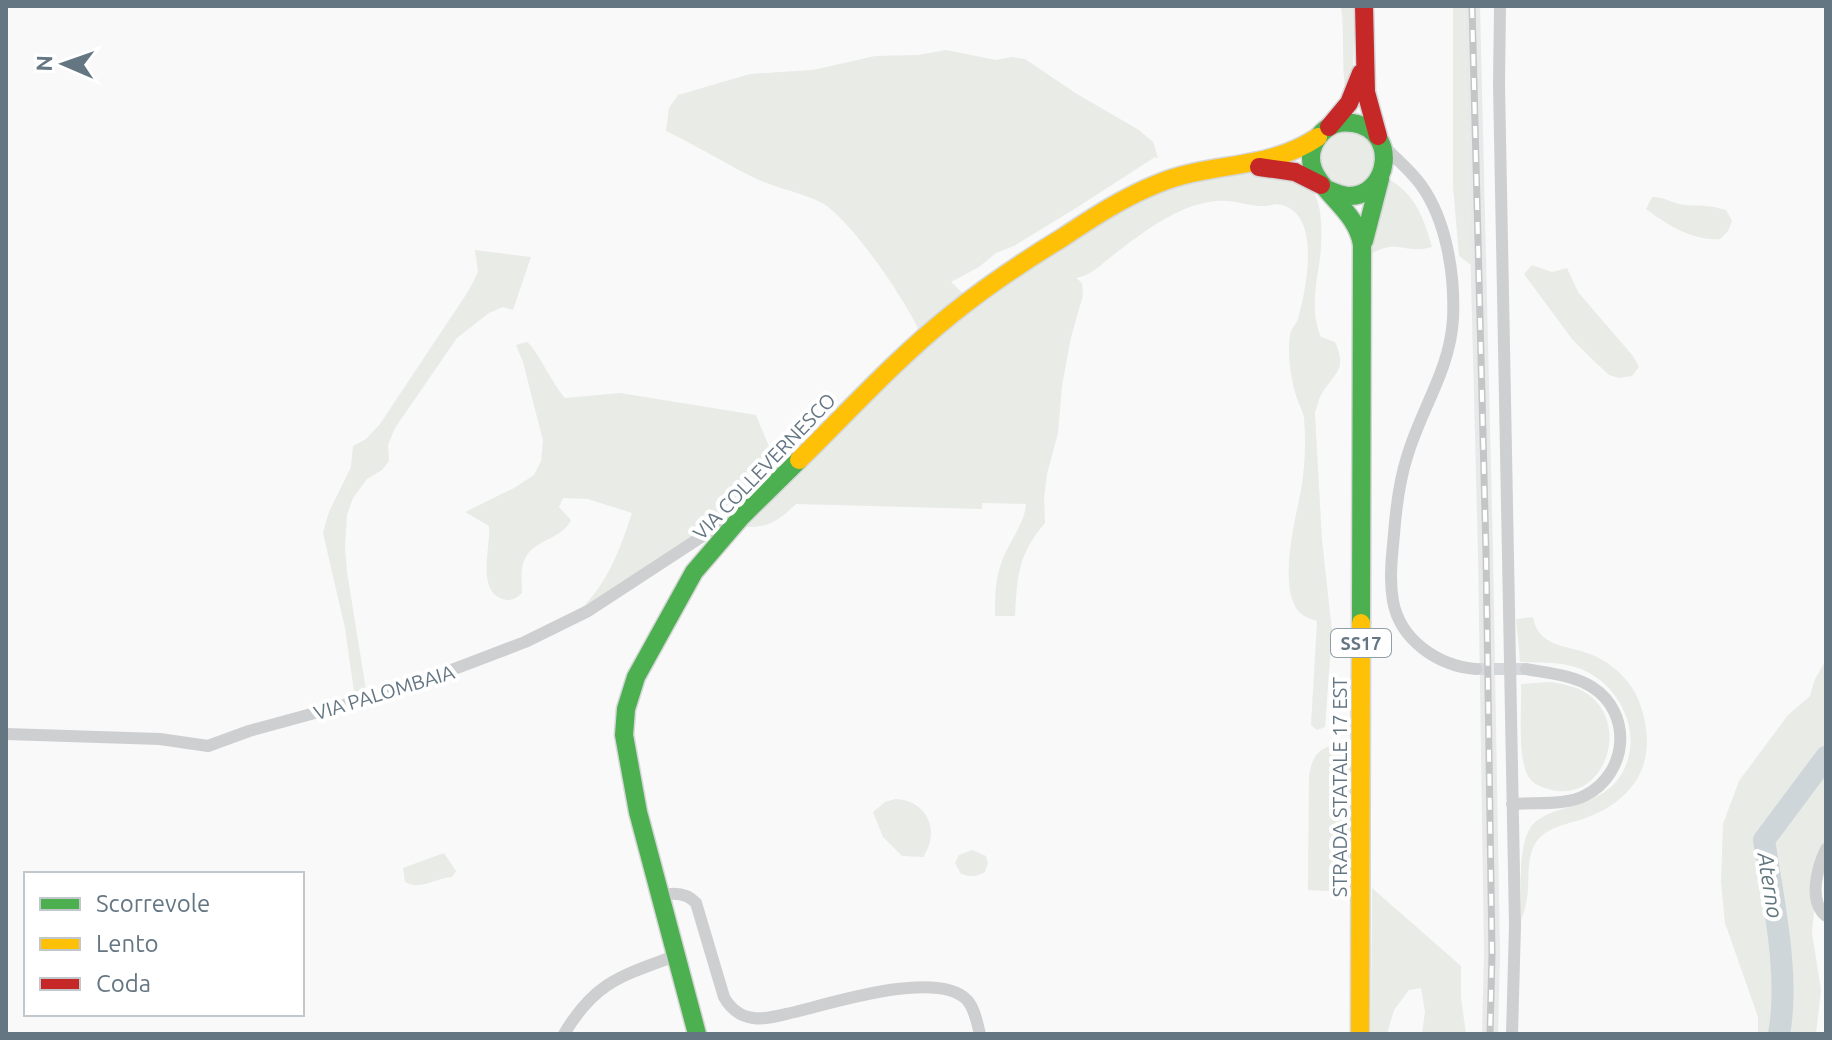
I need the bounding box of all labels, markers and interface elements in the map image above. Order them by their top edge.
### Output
north arrow [24,24,104,104]
text: N [31,55,56,72]
street label: VIA COLLEVERNESCO [688,388,840,544]
road number: SS17 [1331,629,1391,657]
street label: VIA PALOMBAIA [311,660,457,724]
street label: STRADA STATALE 17 EST [1328,677,1351,897]
water label: Aterno [1753,849,1789,920]
legend [24,872,304,1016]
text: Scorrevole [96,890,210,917]
text: Lento [96,930,159,957]
text: Coda [96,970,151,997]

